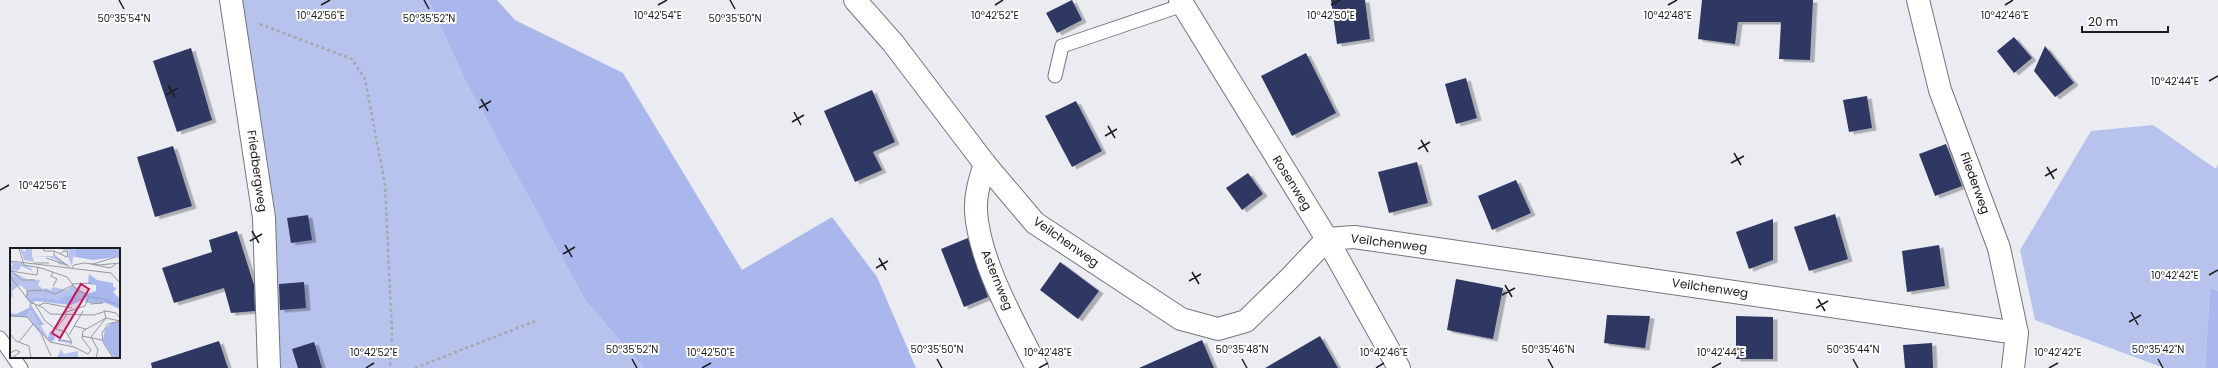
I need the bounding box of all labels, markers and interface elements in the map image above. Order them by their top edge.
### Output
text: 10°42'56"E [297,8,345,23]
text: 10°42'54"E [634,8,682,23]
text: 10°42'52"E [971,8,1019,23]
text: 10°42'50"E [1307,8,1355,23]
text: 10°42'48"E [1644,8,1692,23]
text: 10°42'46"E [1981,8,2029,23]
scale bar [2082,8,2168,34]
text: 50°35'54"N [98,11,150,26]
text: 50°35'52"N [403,11,455,26]
text: 50°35'50"N [709,11,761,26]
text: 20 m [2088,13,2118,30]
text: 10°42'44"E [2151,74,2199,89]
street label: Friedbergweg [243,129,272,213]
street label: Fliederweg [1956,149,1995,216]
street label: Rosenweg [1269,152,1316,213]
text: 10°42'56"E [19,178,67,193]
street label: Veilchenweg [1030,213,1103,271]
street label: Veilchenweg [1350,229,1428,256]
street label: Asternweg [978,247,1017,313]
inset map [10,248,120,358]
text: 10°42'42"E [2151,268,2199,283]
street label: Veilchenweg [1671,274,1749,301]
text: 50°35'52"N [606,342,658,357]
text: 50°35'50"N [911,342,963,357]
text: 50°35'48"N [1216,342,1268,357]
text: 50°35'46"N [1521,342,1575,357]
text: 50°35'44"N [1827,342,1879,357]
text: 50°35'42"N [2132,342,2184,357]
text: 10°42'52"E [350,345,398,360]
text: 10°42'50"E [687,345,735,360]
text: 10°42'48"E [1024,345,1072,360]
text: 10°42'46"E [1360,345,1408,360]
text: 10°42'44"E [1697,345,1745,360]
text: 10°42'42"E [2034,345,2082,360]

